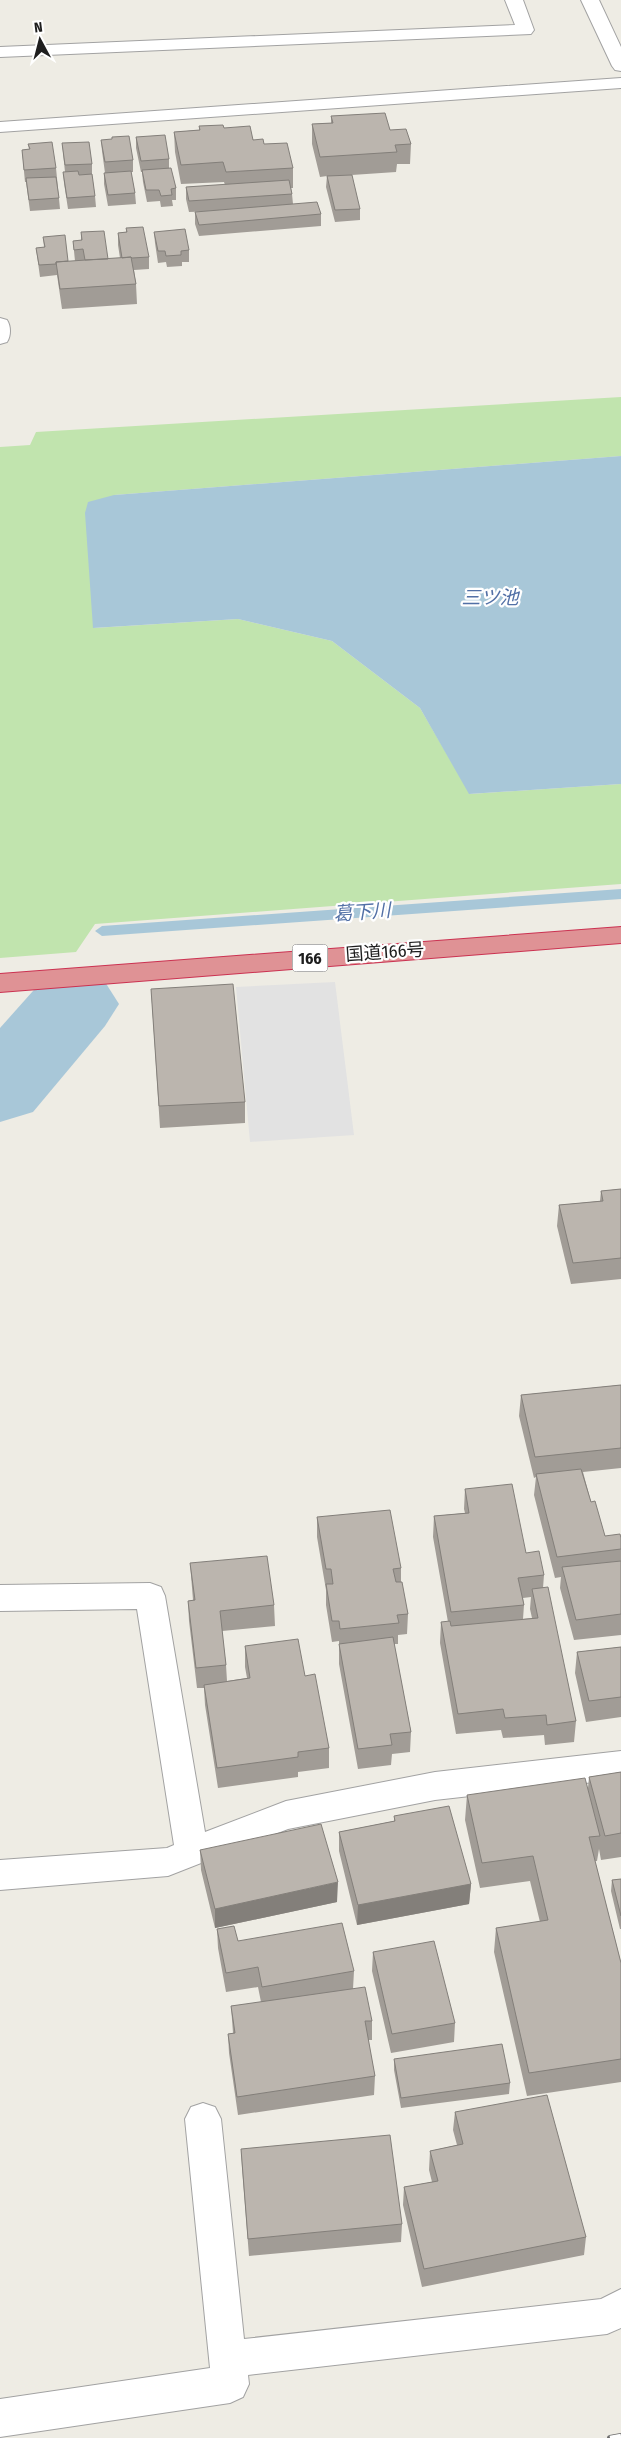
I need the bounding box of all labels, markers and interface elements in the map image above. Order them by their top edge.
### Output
north arrow [15,15,65,65]
text: N [33,19,44,37]
water label: 三ツ池 [461,586,520,609]
water label: 葛下川 [333,898,393,925]
street label: 国道166号 [345,938,425,966]
road number: 166 [292,944,328,971]

